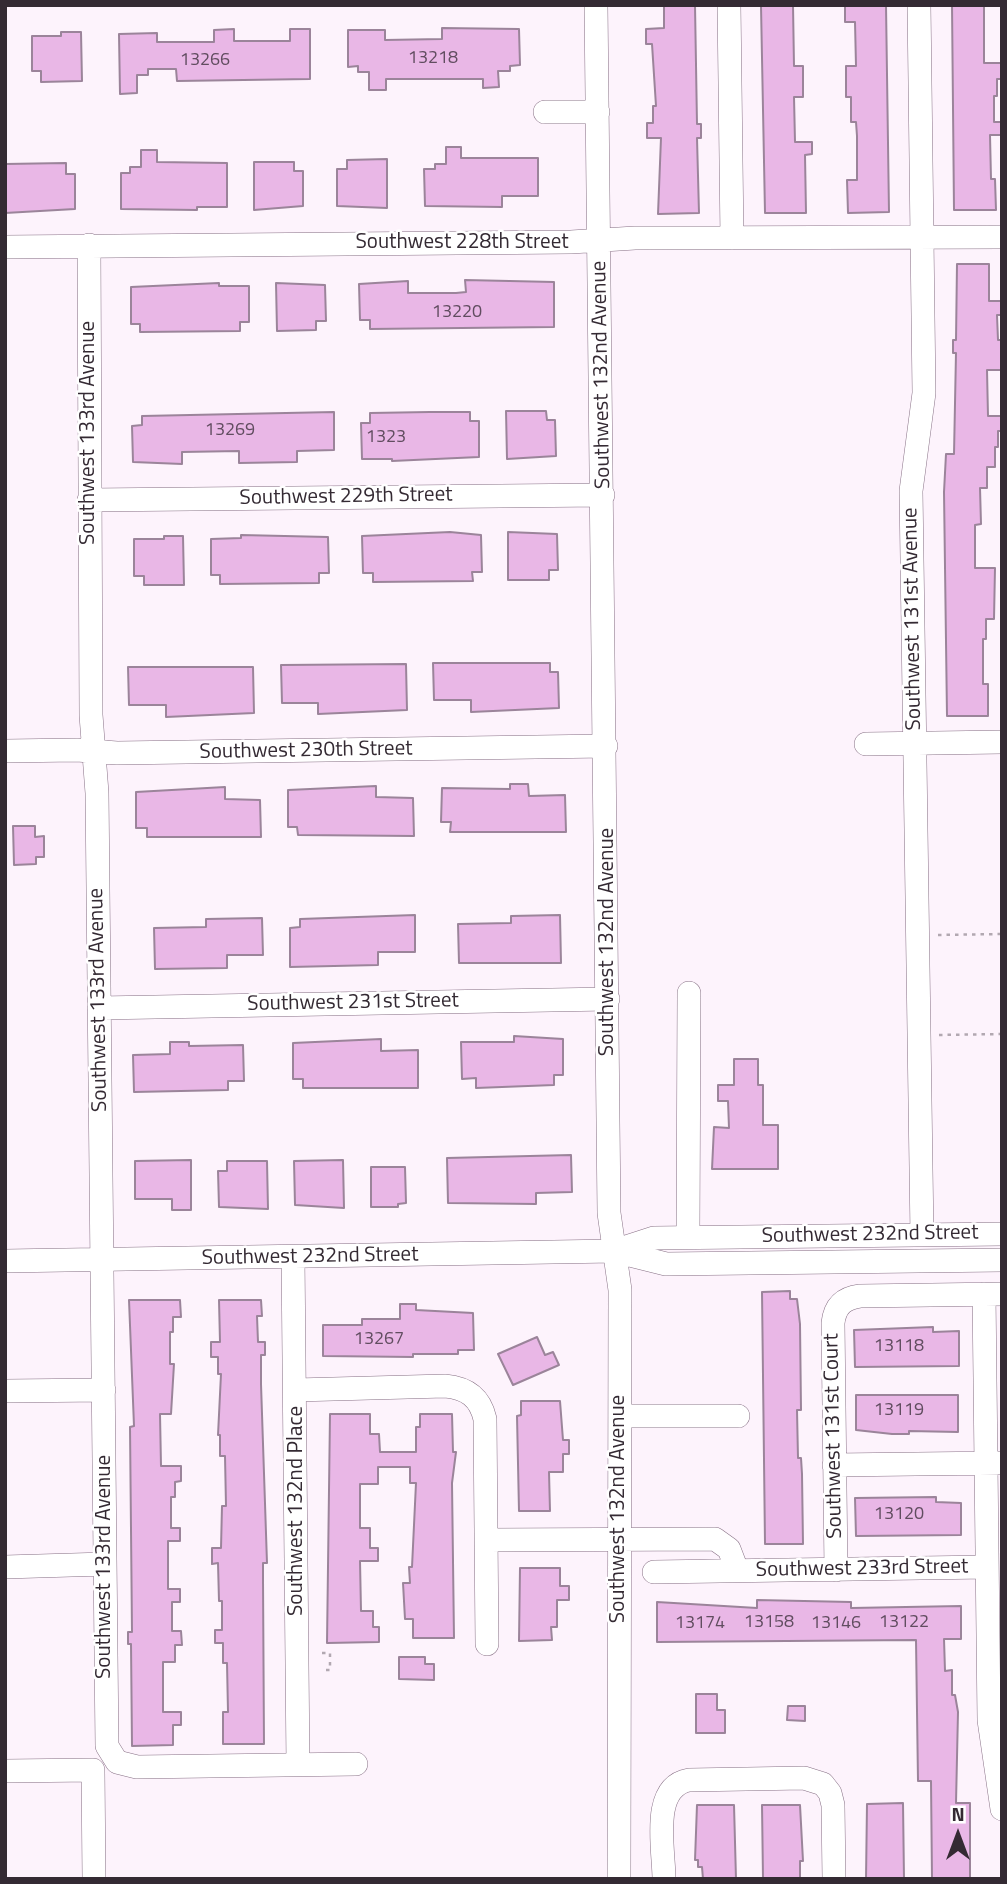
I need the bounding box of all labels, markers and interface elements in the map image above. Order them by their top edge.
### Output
house number: 13218 [408,48,458,70]
house number: 13266 [180,50,230,72]
street label: Southwest 228th Street [355,230,569,256]
street label: Southwest 132nd Avenue [587,261,617,489]
house number: 13220 [432,302,482,324]
street label: Southwest 133rd Avenue [76,321,102,545]
house number: 13269 [205,420,255,442]
house number: 1323 [366,427,406,449]
street label: Southwest 229th Street [239,483,453,511]
street label: Southwest 131st Avenue [898,507,928,731]
street label: Southwest 230th Street [199,737,413,765]
street label: Southwest 132nd Avenue [595,828,621,1056]
street label: Southwest 133rd Avenue [84,888,114,1112]
street label: Southwest 231st Street [247,989,459,1017]
street label: Southwest 232nd Street [761,1221,979,1249]
street label: Southwest 232nd Street [201,1243,419,1271]
house number: 13267 [354,1329,404,1351]
street label: Southwest 131st Court [820,1333,848,1539]
house number: 13118 [874,1336,924,1358]
street label: Southwest 132nd Avenue [606,1395,632,1623]
house number: 13119 [874,1400,924,1422]
street label: Southwest 132nd Place [284,1406,310,1616]
street label: Southwest 133rd Avenue [92,1455,118,1679]
house number: 13120 [874,1504,924,1526]
street label: Southwest 233rd Street [756,1555,968,1583]
house number: 13158 [744,1612,794,1634]
house number: 13122 [879,1612,929,1634]
house number: 13174 [675,1613,725,1635]
house number: 13146 [811,1613,861,1635]
text: N [951,1799,965,1828]
north arrow [923,1800,993,1870]

